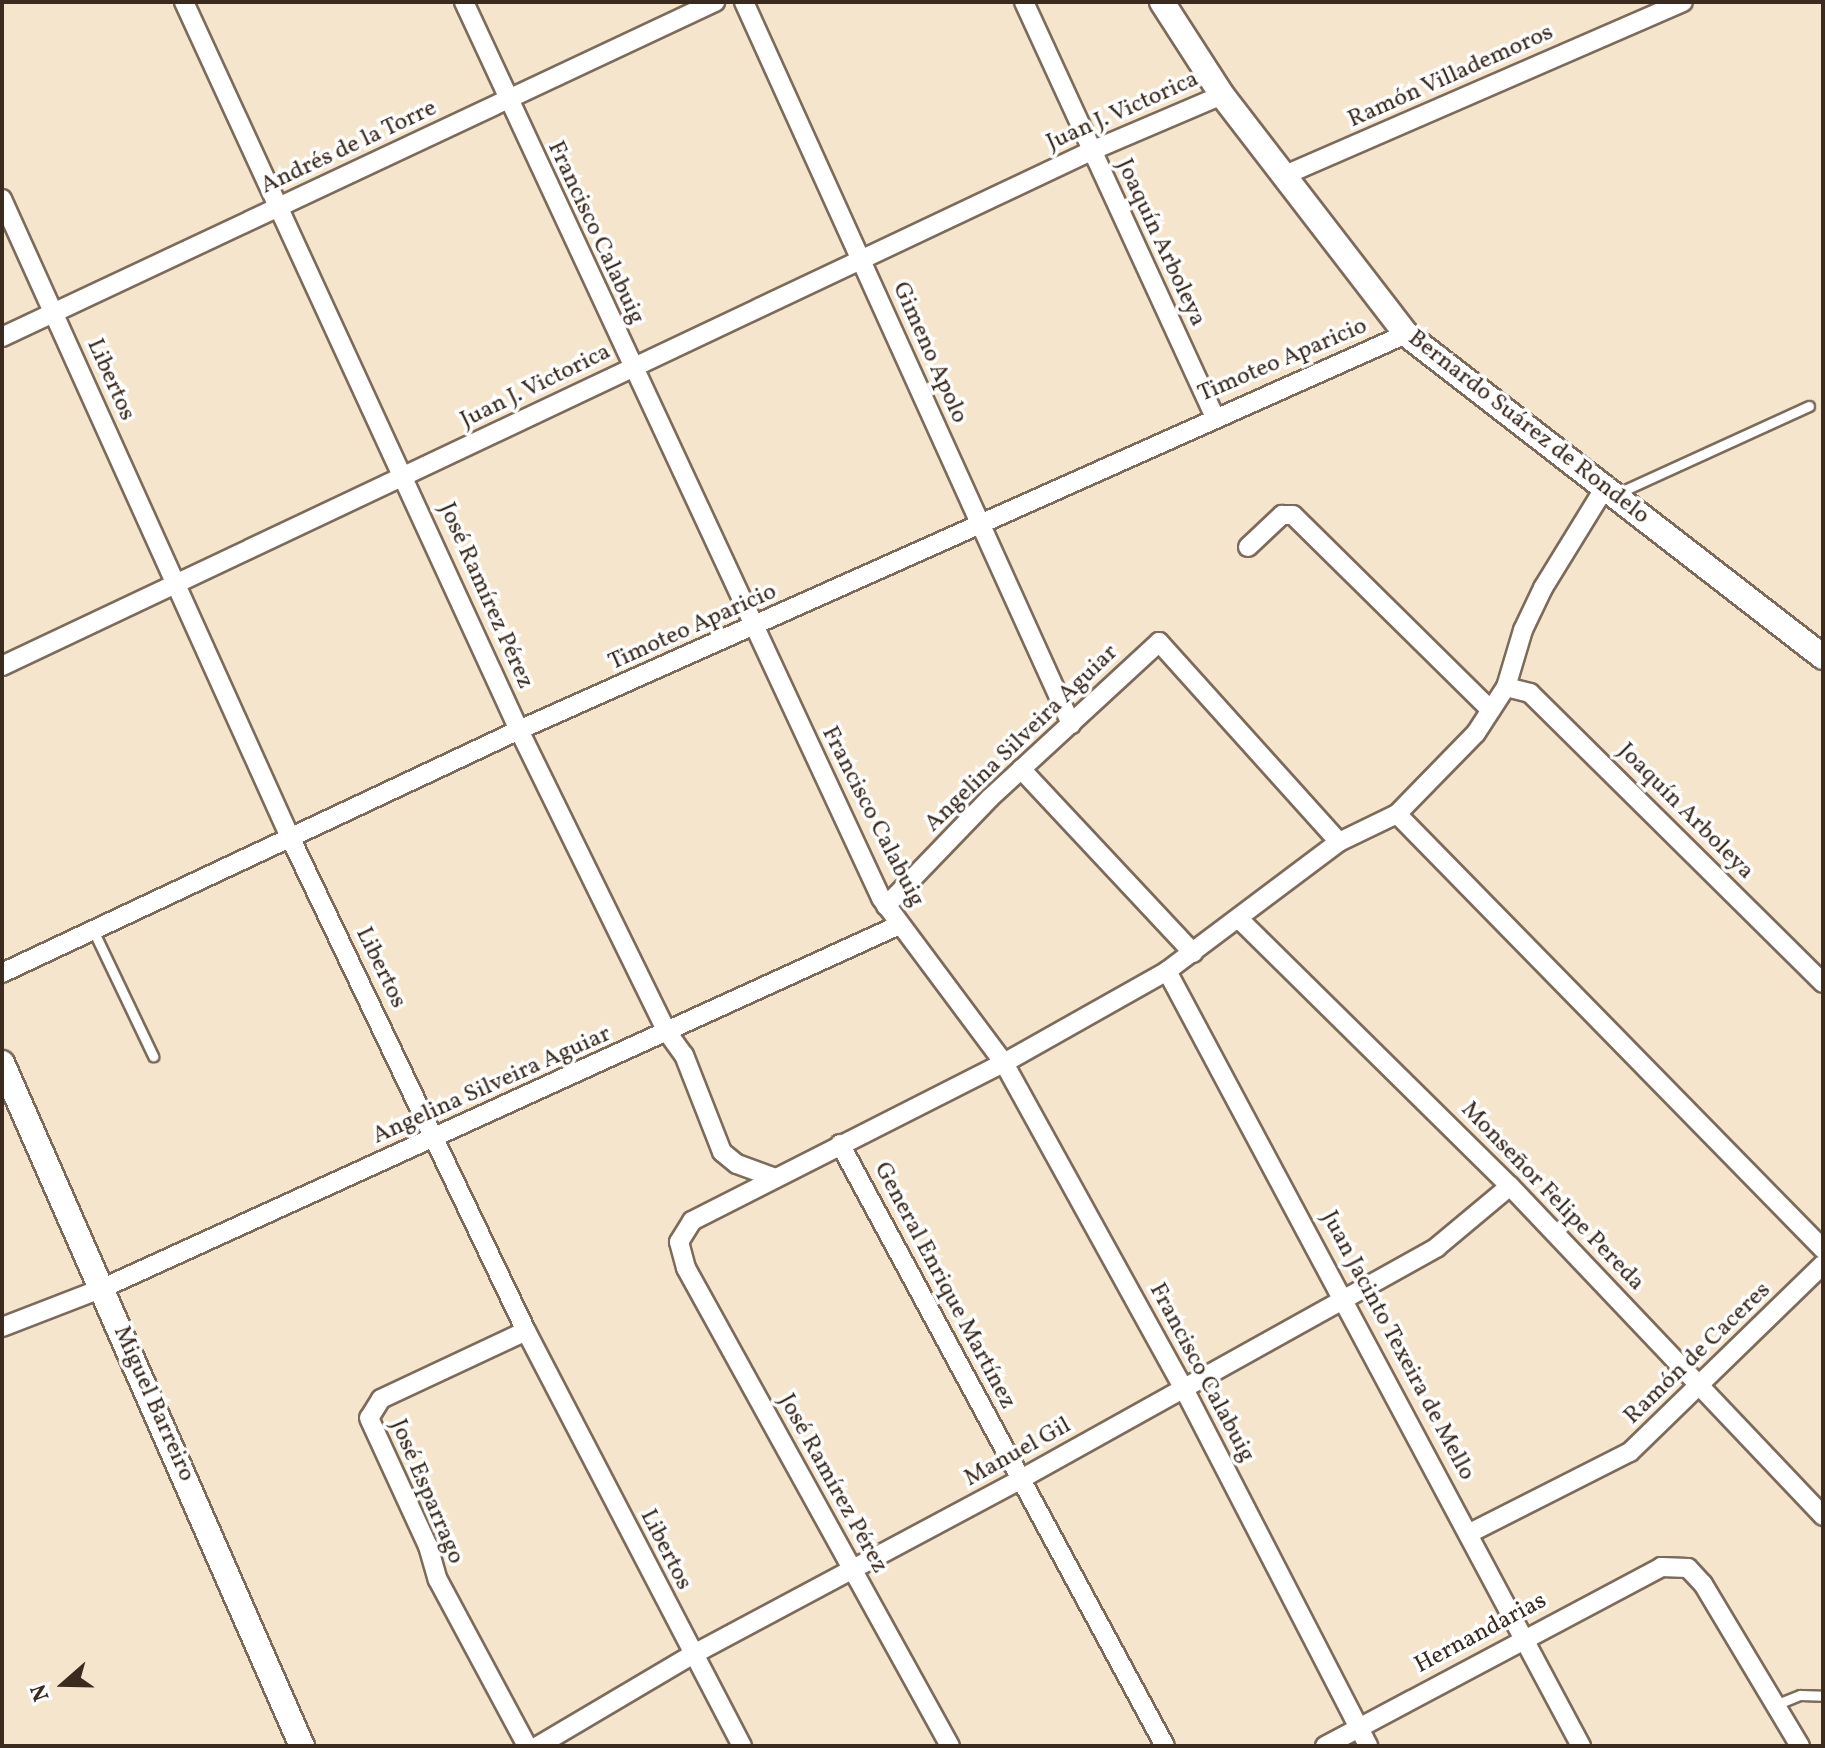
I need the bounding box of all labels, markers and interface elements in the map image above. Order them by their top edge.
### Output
street label: Ramón Villademoros [1344,19,1558,135]
street label: Juan J. Victorica [1042,65,1204,159]
street label: Andrés de la Torre [256,94,442,202]
street label: Francisco Calabuig [540,137,650,329]
street label: Joaquín Arboleya [1109,155,1211,331]
street label: Gimeno Apolo [885,278,973,428]
street label: Timoteo Aparicio [1194,312,1372,410]
street label: Bernardo Suárez de Rondelo [1402,325,1654,531]
street label: Libertos [79,335,141,425]
street label: Juan J. Victorica [456,338,616,436]
street label: José Ramírez Pérez [431,499,539,693]
street label: Timoteo Aparicio [605,578,781,678]
street label: Angelina Silveira Aguiar [919,639,1125,839]
street label: Francisco Calabuig [814,722,930,912]
street label: Joaquín Arboleya [1611,738,1759,886]
street label: Libertos [348,923,412,1013]
street label: Angelina Silveira Aguiar [368,1020,616,1152]
street label: Monseñor Felipe Pereda [1454,1096,1650,1298]
street label: General Enrique Martínez [867,1158,1021,1414]
street label: Juan Jacinto Texeira de Mello [1313,1206,1481,1486]
street label: Ramón de Caceres [1619,1277,1777,1431]
street label: Francisco Calabuig [1142,1279,1260,1467]
street label: Miguel Barreiro [106,1322,200,1486]
street label: José Ramírez Pérez [771,1389,893,1579]
street label: Manuel Gil [960,1412,1076,1494]
street label: José Esparrago [383,1415,469,1569]
street label: Libertos [633,1505,697,1595]
street label: Hernandarias [1410,1587,1552,1681]
north arrow [24,1644,104,1724]
text: N [24,1680,58,1705]

